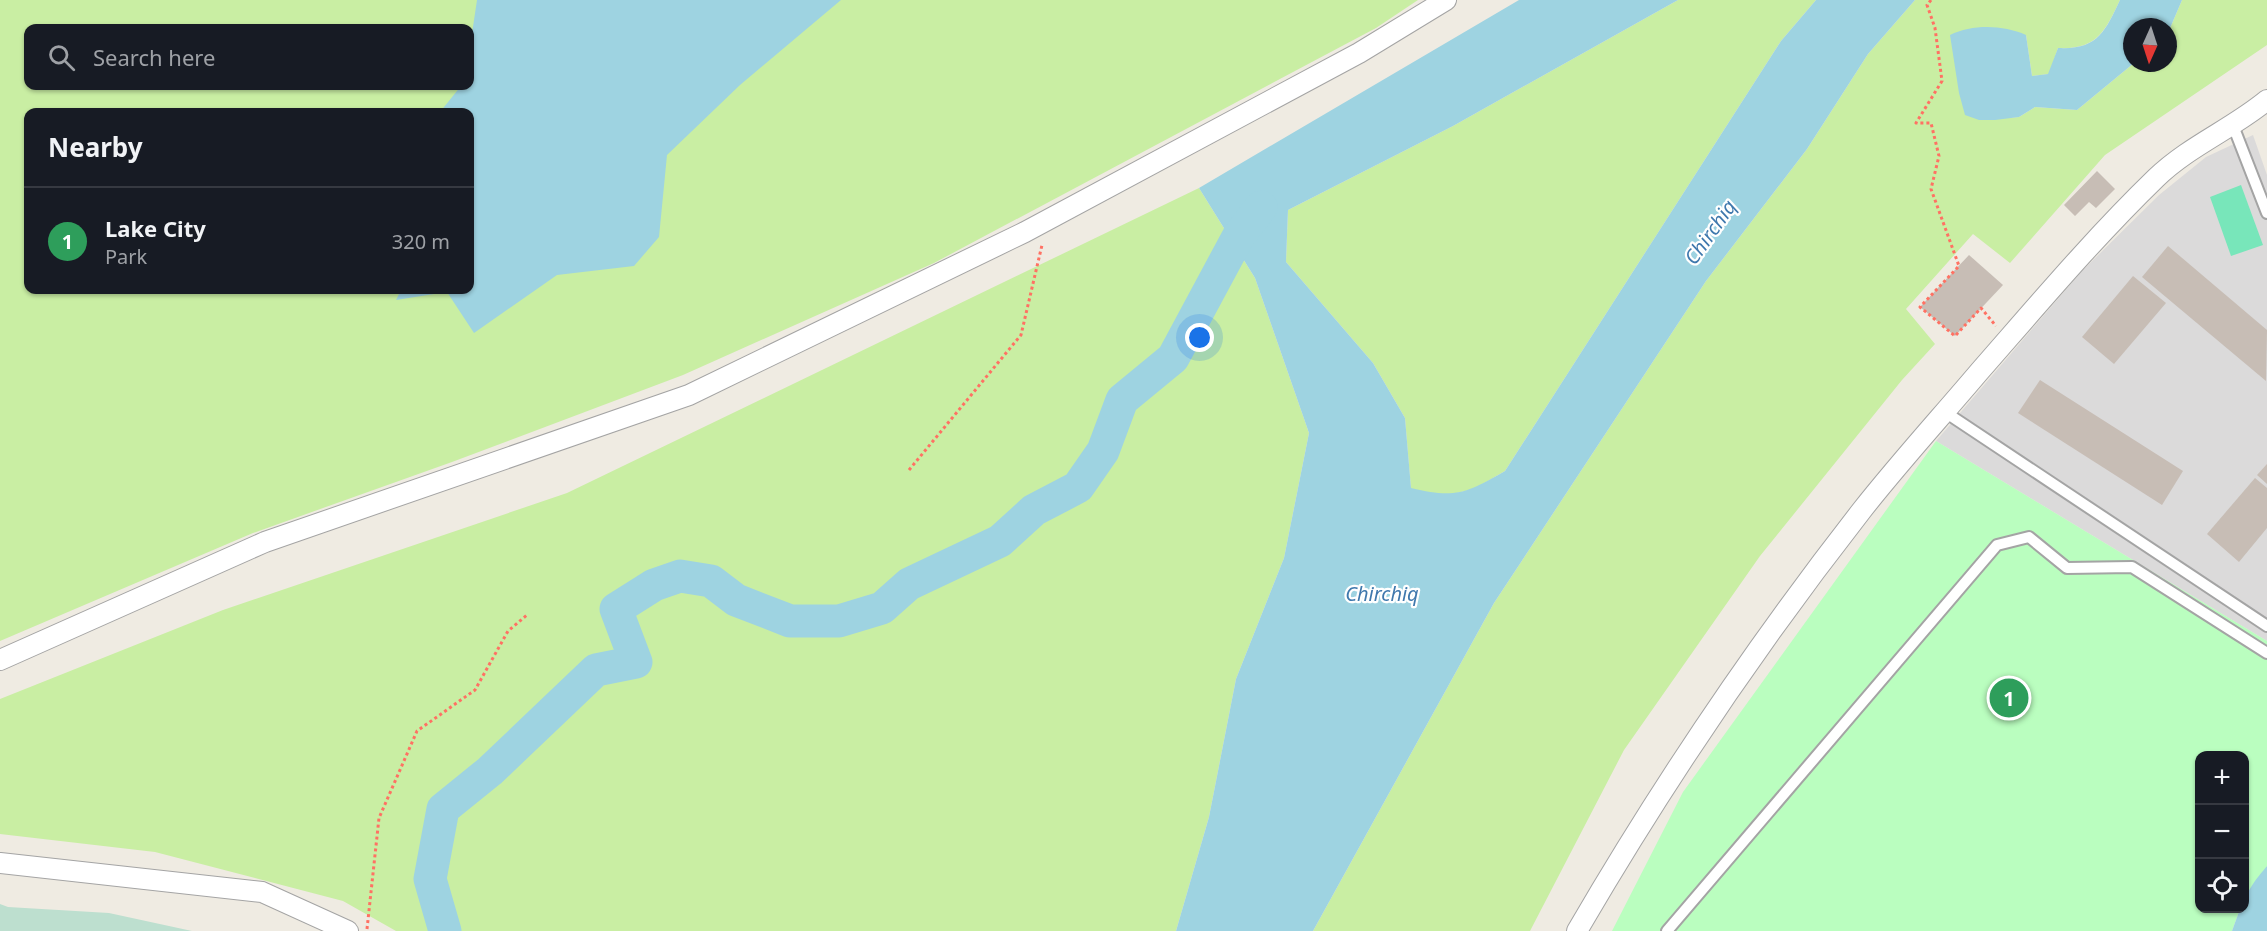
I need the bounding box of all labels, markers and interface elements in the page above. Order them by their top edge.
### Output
north arrow [2123,18,2177,72]
search box [24,24,474,90]
icon: search [45,41,78,74]
text: Search here [93,42,215,72]
text: Nearby [48,129,143,165]
water label: Chirchiq [1678,194,1742,270]
text: Lake City [105,213,206,243]
text: 1 [62,228,73,255]
text: 320 m [392,228,450,255]
text: Park [105,243,147,270]
your location [1185,323,1214,352]
water label: Chirchiq [1345,580,1419,607]
pin: 1 [1990,676,2028,720]
map controls [2195,751,2249,913]
button: + [2195,751,2249,805]
button: − [2195,805,2249,859]
button: locate [2195,859,2249,913]

